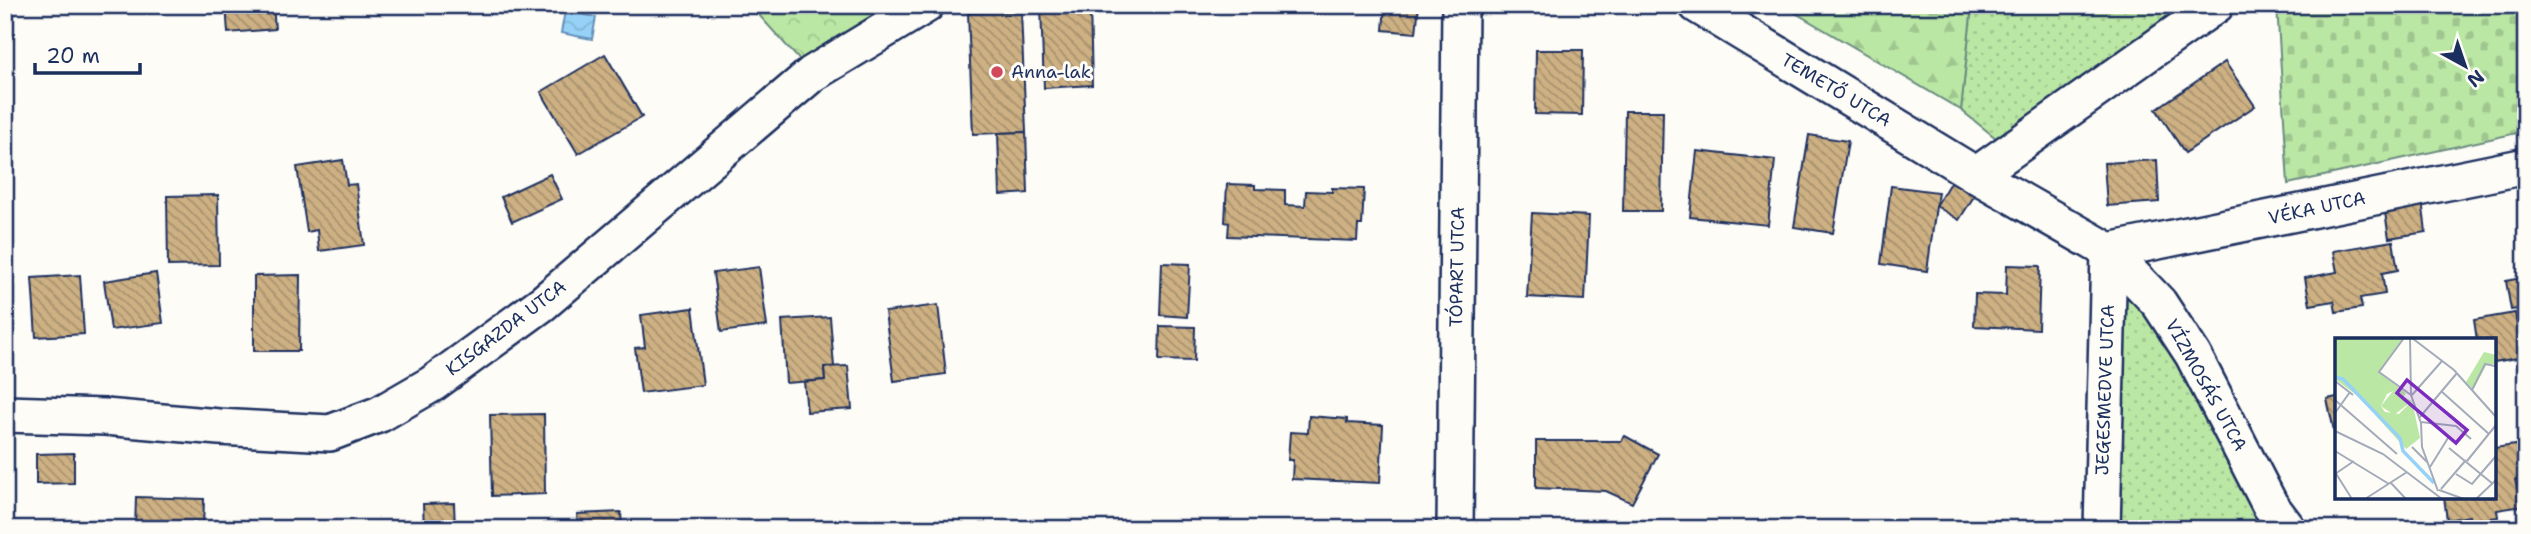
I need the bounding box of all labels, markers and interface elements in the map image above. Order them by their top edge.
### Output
scale bar [35,32,140,76]
north arrow [2430,32,2500,102]
text: 20 m [46,42,100,70]
street label: TEMETŐ UTCA [1777,48,1895,132]
place label: Anna-lak [1011,60,1091,84]
marker: Anna-lak [989,64,1005,80]
text: N [2462,64,2489,93]
street label: VÉKA UTCA [2266,186,2368,230]
street label: TÓPART UTCA [1444,207,1470,327]
street label: KISGAZDA UTCA [441,275,571,381]
street label: JEGESMEDVE UTCA [2090,304,2120,476]
street label: VÍZMOSÁS UTCA [2160,315,2252,455]
inset map [2335,338,2496,499]

